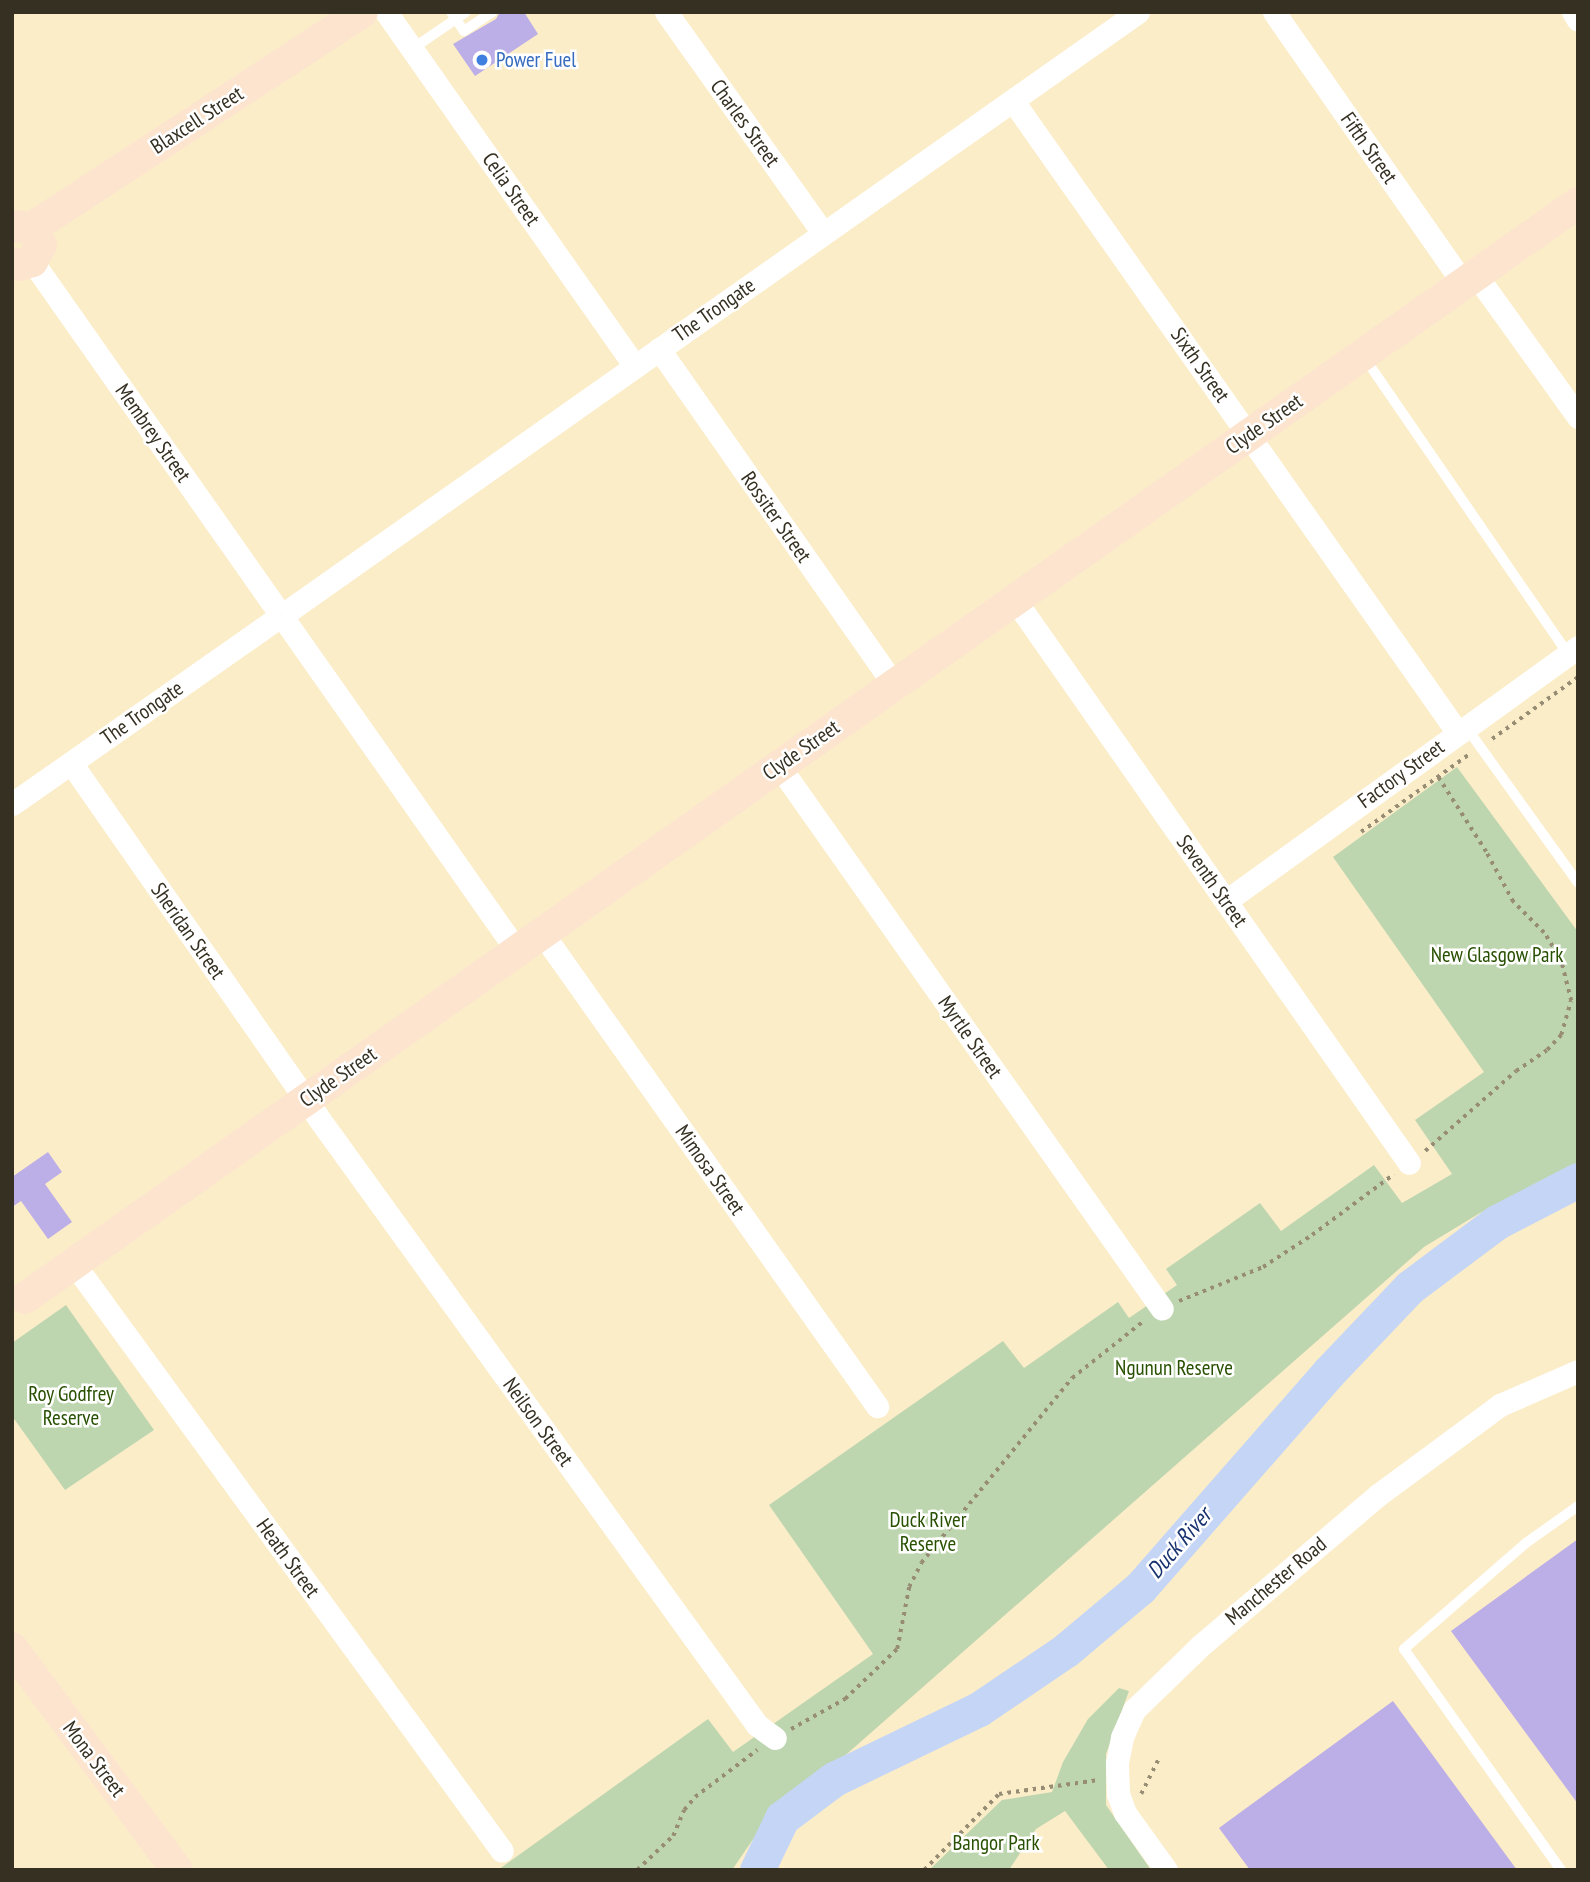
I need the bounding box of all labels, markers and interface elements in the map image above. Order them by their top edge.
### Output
place label: Power Fuel [496,47,576,73]
marker: Power Fuel [474,52,490,68]
street label: Charles Street [705,74,785,172]
street label: Blaxcell Street [146,81,248,159]
street label: Fifth Street [1335,107,1403,189]
street label: Celia Street [477,148,545,230]
street label: The Trongate [668,272,760,348]
street label: Sixth Street [1165,323,1235,407]
street label: Membrey Street [110,379,196,487]
street label: Clyde Street [1221,388,1307,460]
street label: Rossiter Street [736,467,816,567]
street label: The Trongate [96,675,188,751]
street label: Clyde Street [758,714,844,786]
street label: Factory Street [1353,734,1449,814]
street label: Seventh Street [1171,830,1253,932]
street label: Sheridan Street [146,878,230,984]
park label: New Glasgow Park [1430,942,1564,968]
street label: Myrtle Street [932,991,1008,1083]
street label: Clyde Street [295,1041,381,1113]
street label: Mimosa Street [670,1120,750,1220]
park label: Ngunun Reserve [1115,1355,1233,1381]
street label: Neilson Street [498,1373,578,1471]
park label: Roy Godfrey Reserve [28,1381,114,1431]
water label: Duck River [1141,1502,1217,1584]
park label: Duck River Reserve [889,1507,967,1557]
street label: Heath Street [251,1514,325,1602]
street label: Manchester Road [1220,1532,1332,1630]
street label: Mona Street [57,1716,131,1802]
park label: Bangor Park [952,1830,1040,1856]

